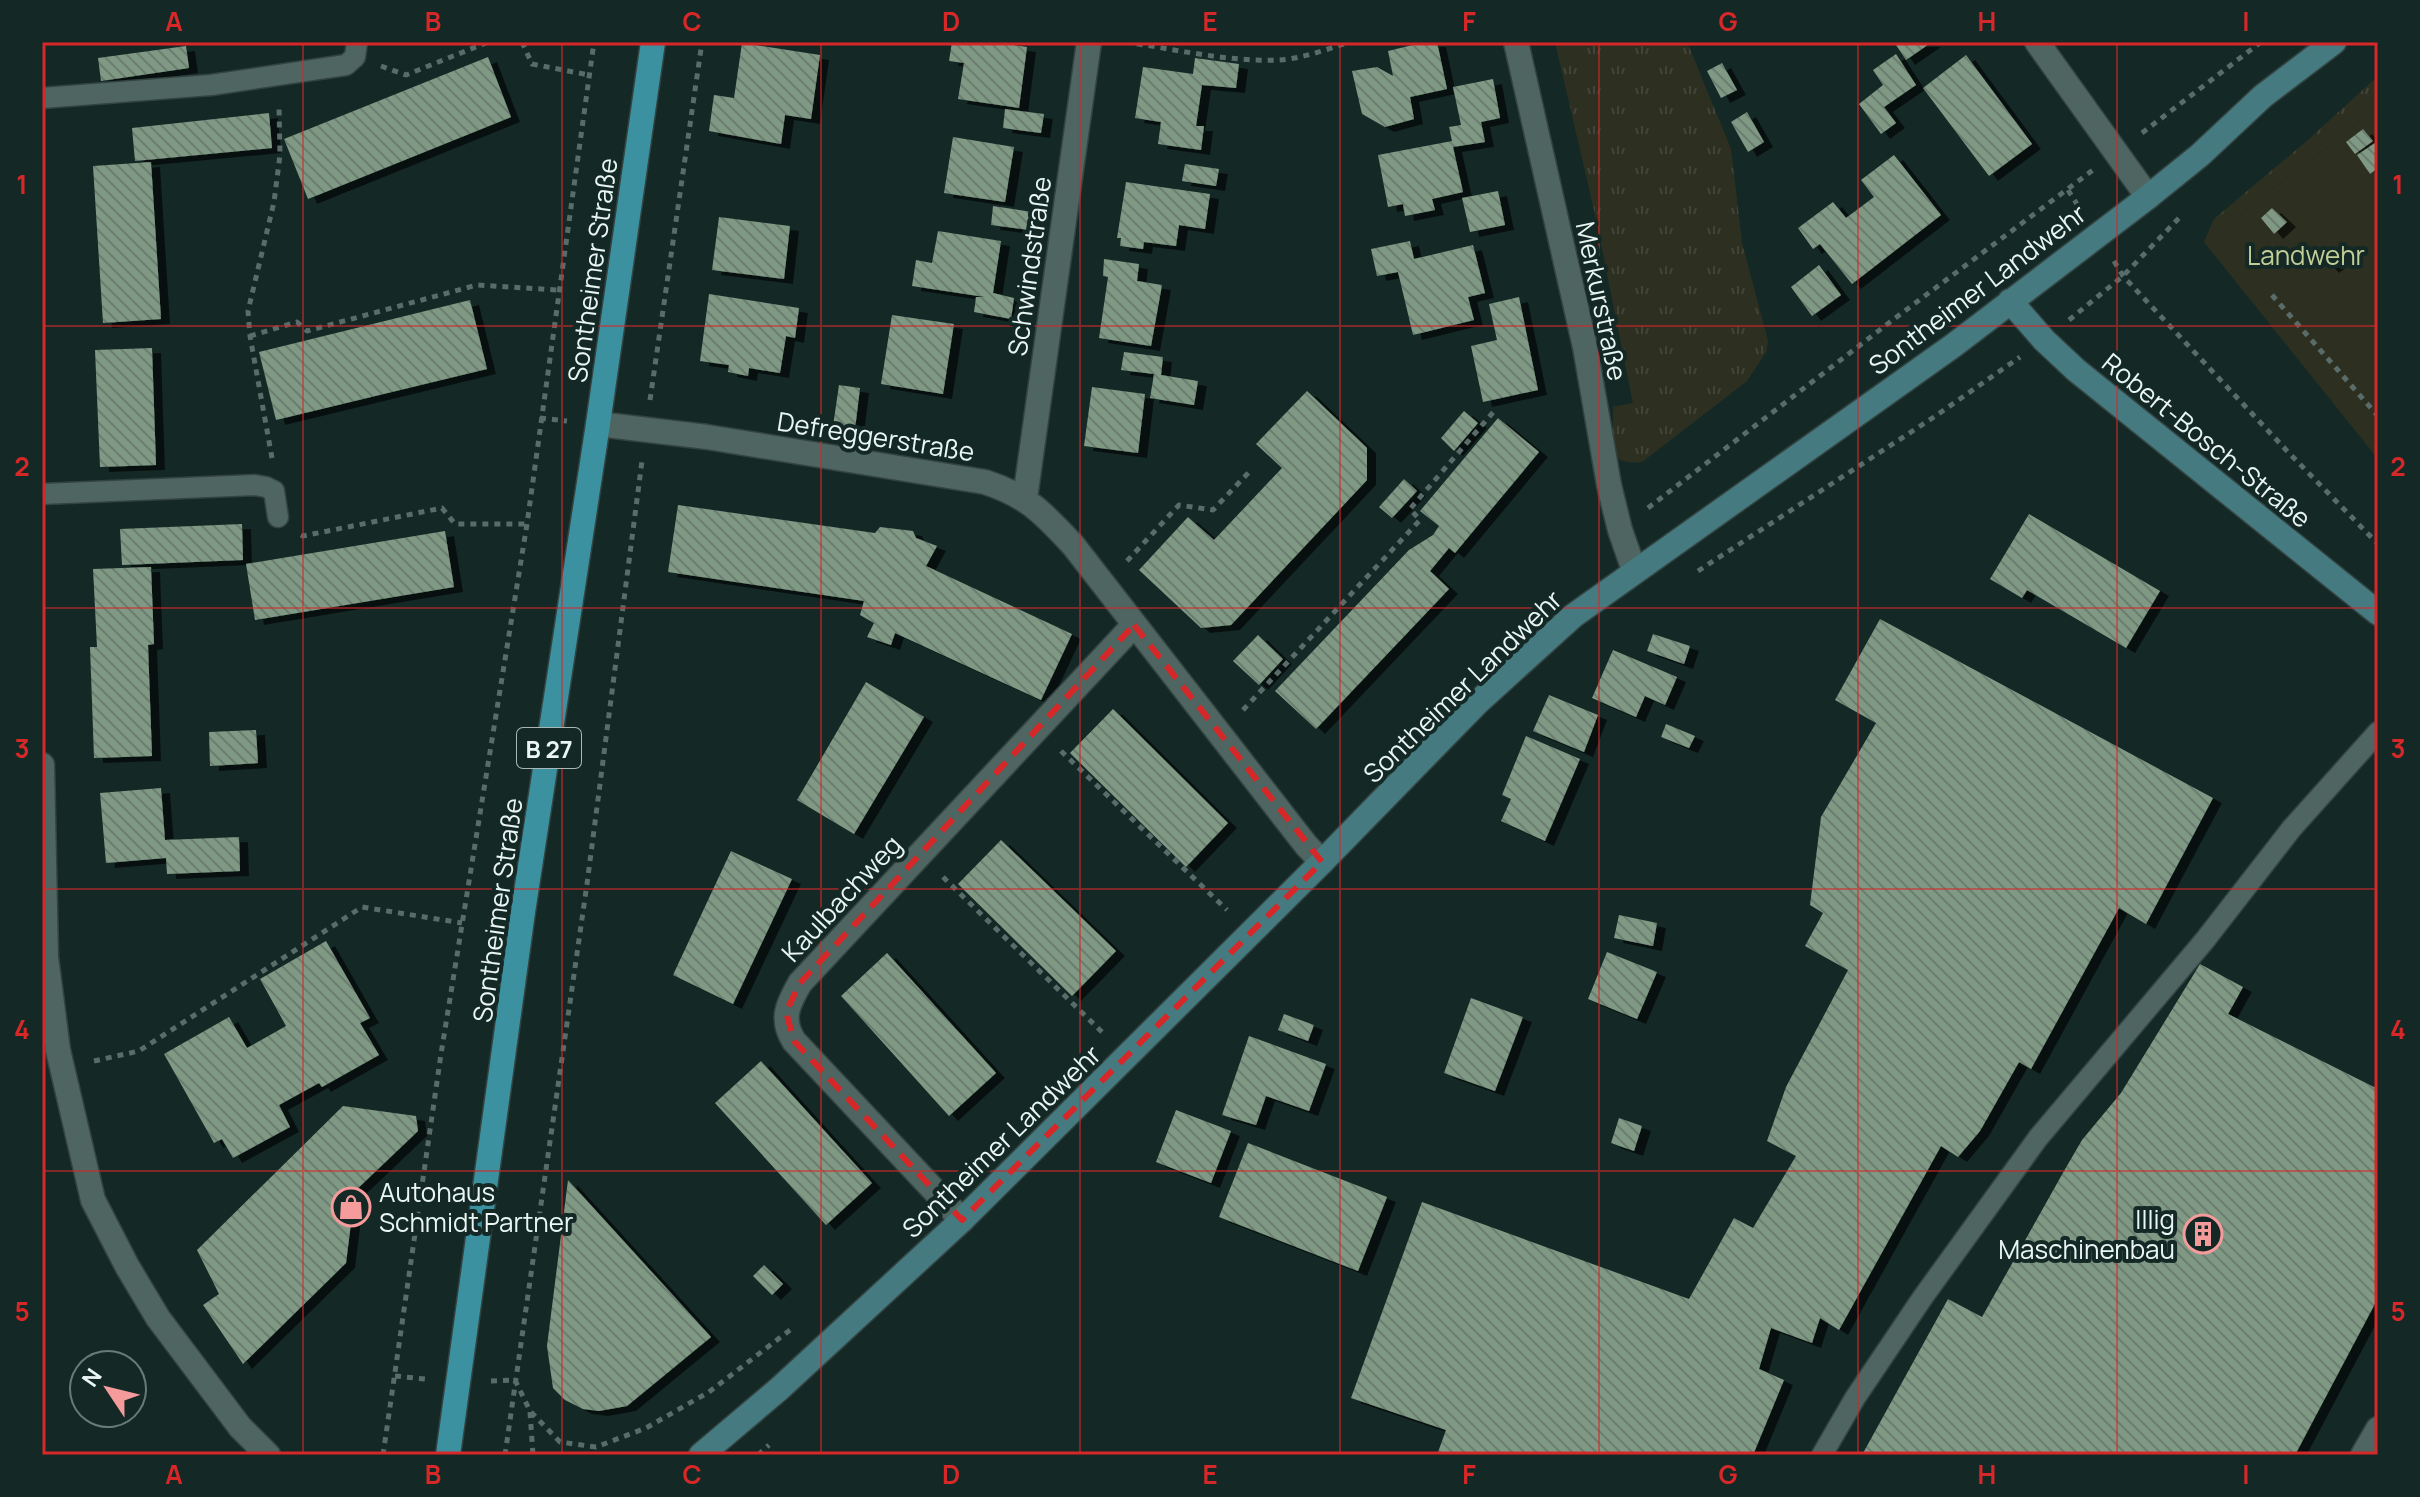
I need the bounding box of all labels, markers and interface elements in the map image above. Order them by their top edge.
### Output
text: A [165,3,183,39]
text: B [425,3,441,39]
text: C [682,3,702,39]
text: D [942,3,960,39]
text: E [1202,3,1218,39]
text: F [1462,3,1476,39]
text: G [1718,3,1738,39]
text: H [1978,3,1996,39]
text: I [2242,3,2250,39]
street label: Sontheimer Straße [558,155,626,385]
text: 1 [16,166,28,202]
text: 1 [2392,166,2404,202]
street label: Schwindstraße [999,174,1059,358]
street label: Sontheimer Landwehr [1861,195,2093,383]
street label: Merkurstraße [1568,218,1636,384]
park label: Landwehr [2247,237,2365,273]
street label: Robert-Bosch-Straße [2095,344,2319,536]
street label: Defreggerstraße [775,403,977,469]
text: 2 [14,448,30,484]
text: 2 [2390,448,2406,484]
street label: Sontheimer Landwehr [1355,581,1569,791]
road number: B 27 [517,728,581,768]
text: 3 [14,730,30,766]
text: 3 [2390,730,2406,766]
street label: Sontheimer Straße [463,795,531,1025]
street label: Kaulbachweg [773,827,909,969]
text: 4 [14,1011,30,1047]
text: 4 [2390,1011,2406,1047]
street label: Sontheimer Landwehr [894,1036,1108,1246]
place label: Autohaus Schmidt Partner [379,1174,573,1240]
shop icon: Autohaus Schmidt Partner [330,1186,372,1228]
place label: Illig Maschinenbau [1998,1201,2175,1267]
building icon: Illig Maschinenbau [2182,1213,2224,1255]
text: 5 [14,1293,30,1329]
text: 5 [2390,1293,2406,1329]
north arrow [68,1349,148,1429]
text: N [75,1362,108,1393]
text: A [165,1456,183,1492]
text: B [425,1456,441,1492]
text: C [682,1456,702,1492]
text: D [942,1456,960,1492]
text: E [1202,1456,1218,1492]
text: F [1462,1456,1476,1492]
text: G [1718,1456,1738,1492]
text: H [1978,1456,1996,1492]
text: I [2242,1456,2250,1492]

